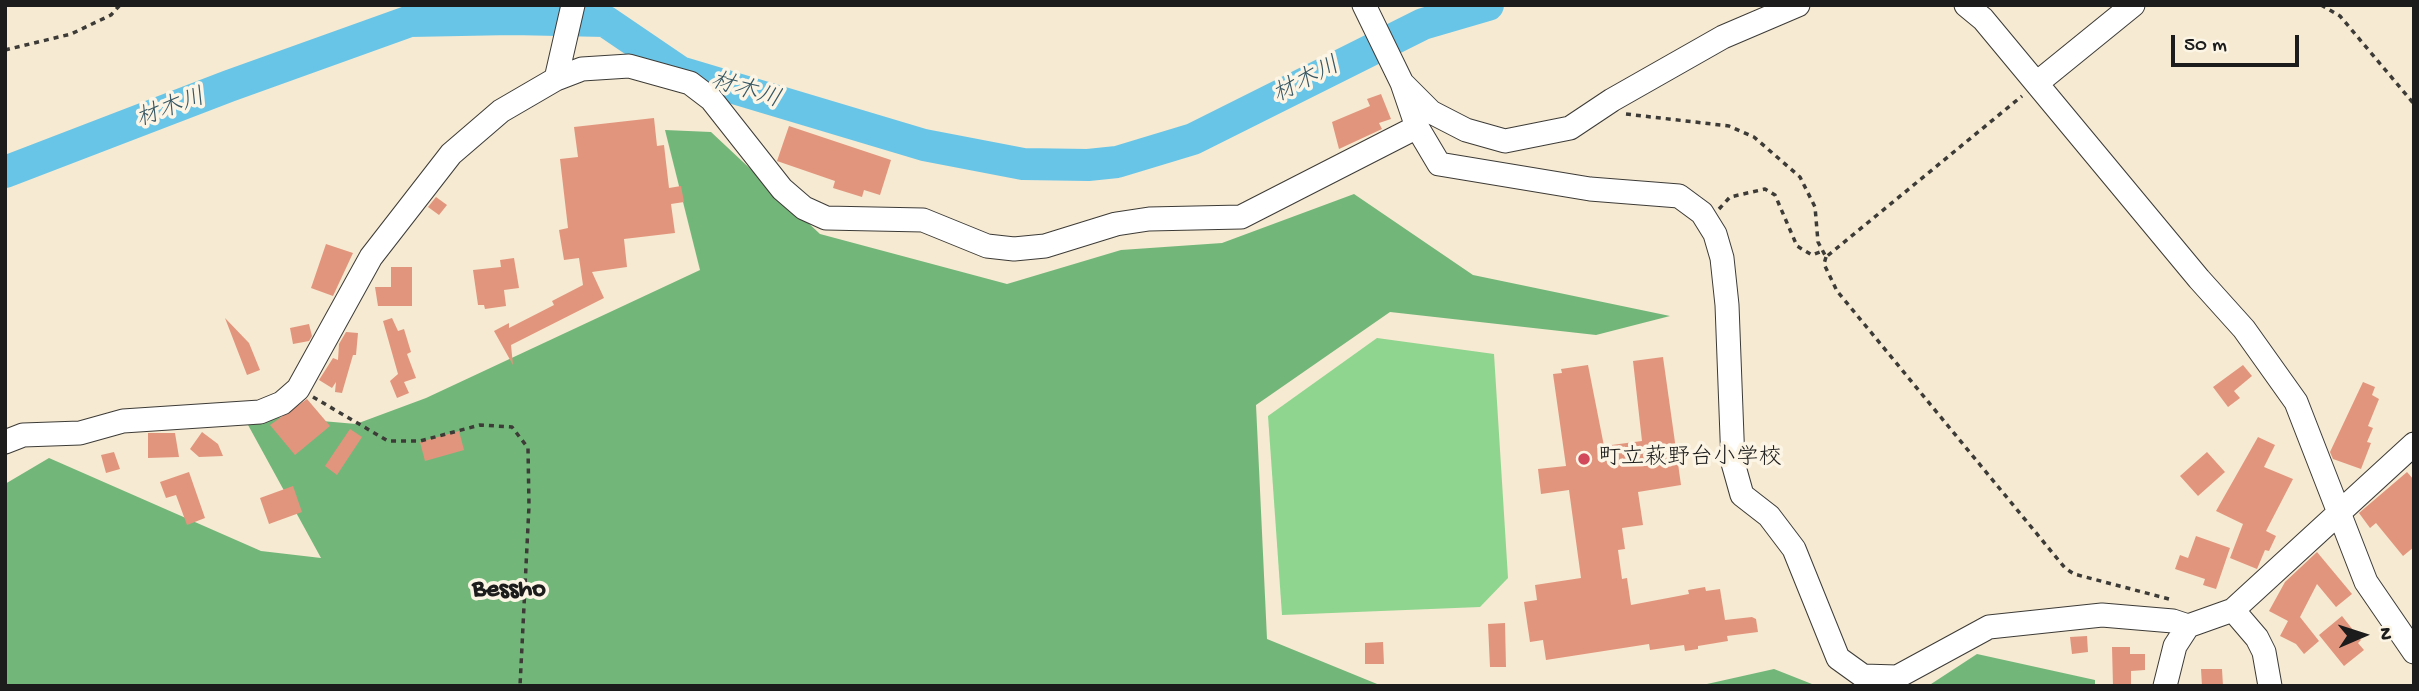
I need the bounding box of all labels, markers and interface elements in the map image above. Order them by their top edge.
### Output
scale bar [2174,21,2302,65]
text: 50 m [2184,34,2227,59]
water label: 材木川 [1268,53,1346,111]
water label: 材木川 [706,68,784,116]
water label: 材木川 [132,84,210,136]
place label: 町立萩野台小学校 [1598,445,1782,473]
marker: 町立萩野台小学校 [1576,451,1592,467]
district label: Bessho [472,575,546,607]
north arrow [2328,600,2398,670]
text: N [2373,627,2396,641]

